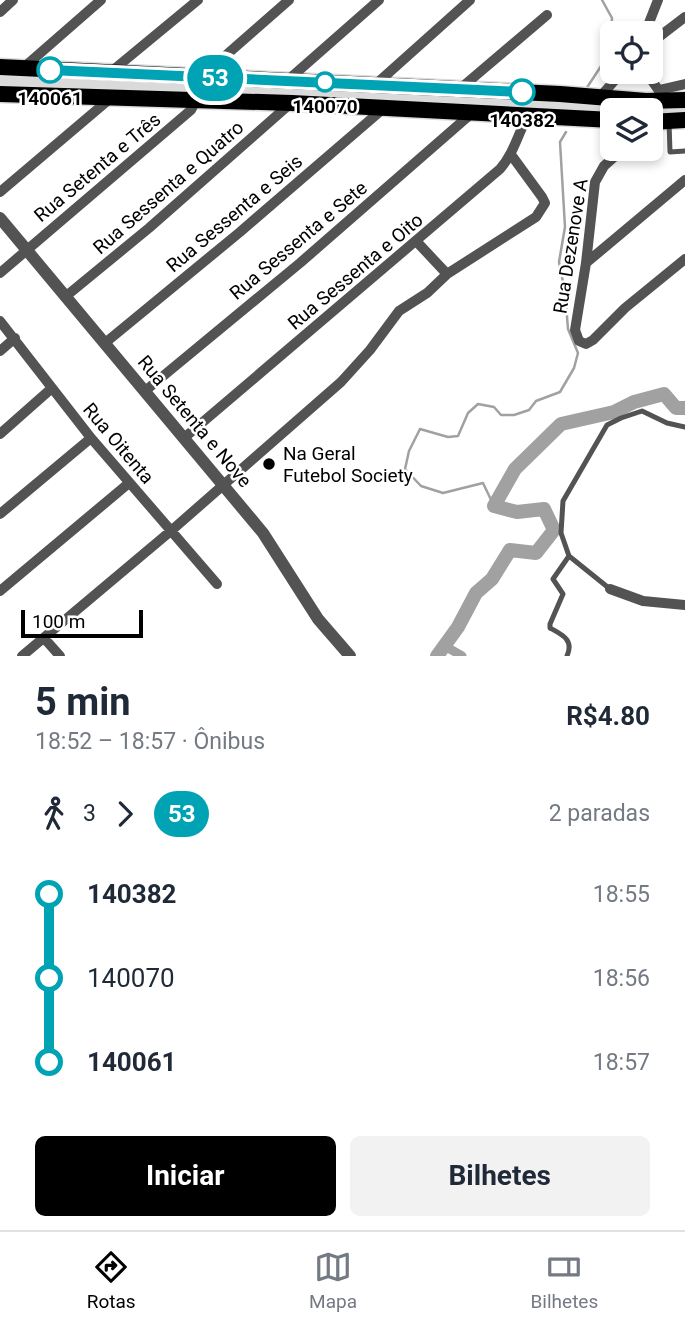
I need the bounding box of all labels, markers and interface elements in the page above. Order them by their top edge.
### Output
map controls [600,21,663,161]
button: locate [600,21,663,84]
line badge: 53 [184,55,246,101]
marker: 140061 [37,57,63,83]
text: 53 [201,64,229,92]
marker: 140070 [315,72,335,92]
marker: 140382 [509,79,535,105]
place label: 140061 [17,87,83,110]
place label: 140070 [292,95,358,118]
button: layers [600,98,663,161]
street label: Rua Setenta e Três [29,108,165,227]
place label: 140382 [489,109,555,132]
street label: Rua Sessenta e Quatro [88,116,248,259]
street label: Rua Sessenta e Seis [162,150,307,277]
street label: Rua Sessenta e Sete [225,176,372,305]
street label: Rua Dezenove A [548,176,593,315]
street label: Rua Sessenta e Oito [283,208,428,335]
street label: Rua Setenta e Nove [133,351,256,492]
street label: Rua Oitenta [78,398,159,488]
place label: Na Geral Futebol Society [283,442,413,487]
marker: Na Geral Futebol Society [261,456,277,472]
scale bar [21,607,144,639]
text: 100 m [32,610,85,633]
text: 5 min [35,680,131,724]
text: R$4.80 [566,701,650,731]
text: 18:52 – 18:57 · Ônibus [35,728,265,755]
icon: walk [35,795,73,833]
icon: forward [106,795,144,833]
text: 3 [83,800,96,827]
text: 53 [168,800,195,828]
text: 2 paradas [549,800,650,827]
text: 140382 [87,879,177,909]
text: 18:55 [593,881,650,908]
text: 140070 [87,963,175,993]
text: 18:56 [593,965,650,992]
text: 140061 [87,1047,177,1077]
text: 18:57 [593,1049,650,1076]
button: Iniciar [35,1136,336,1216]
button: Bilhetes [350,1136,650,1216]
tab: Rotas [87,1248,136,1313]
tab: Mapa [309,1248,357,1313]
tab: Bilhetes [531,1248,598,1313]

